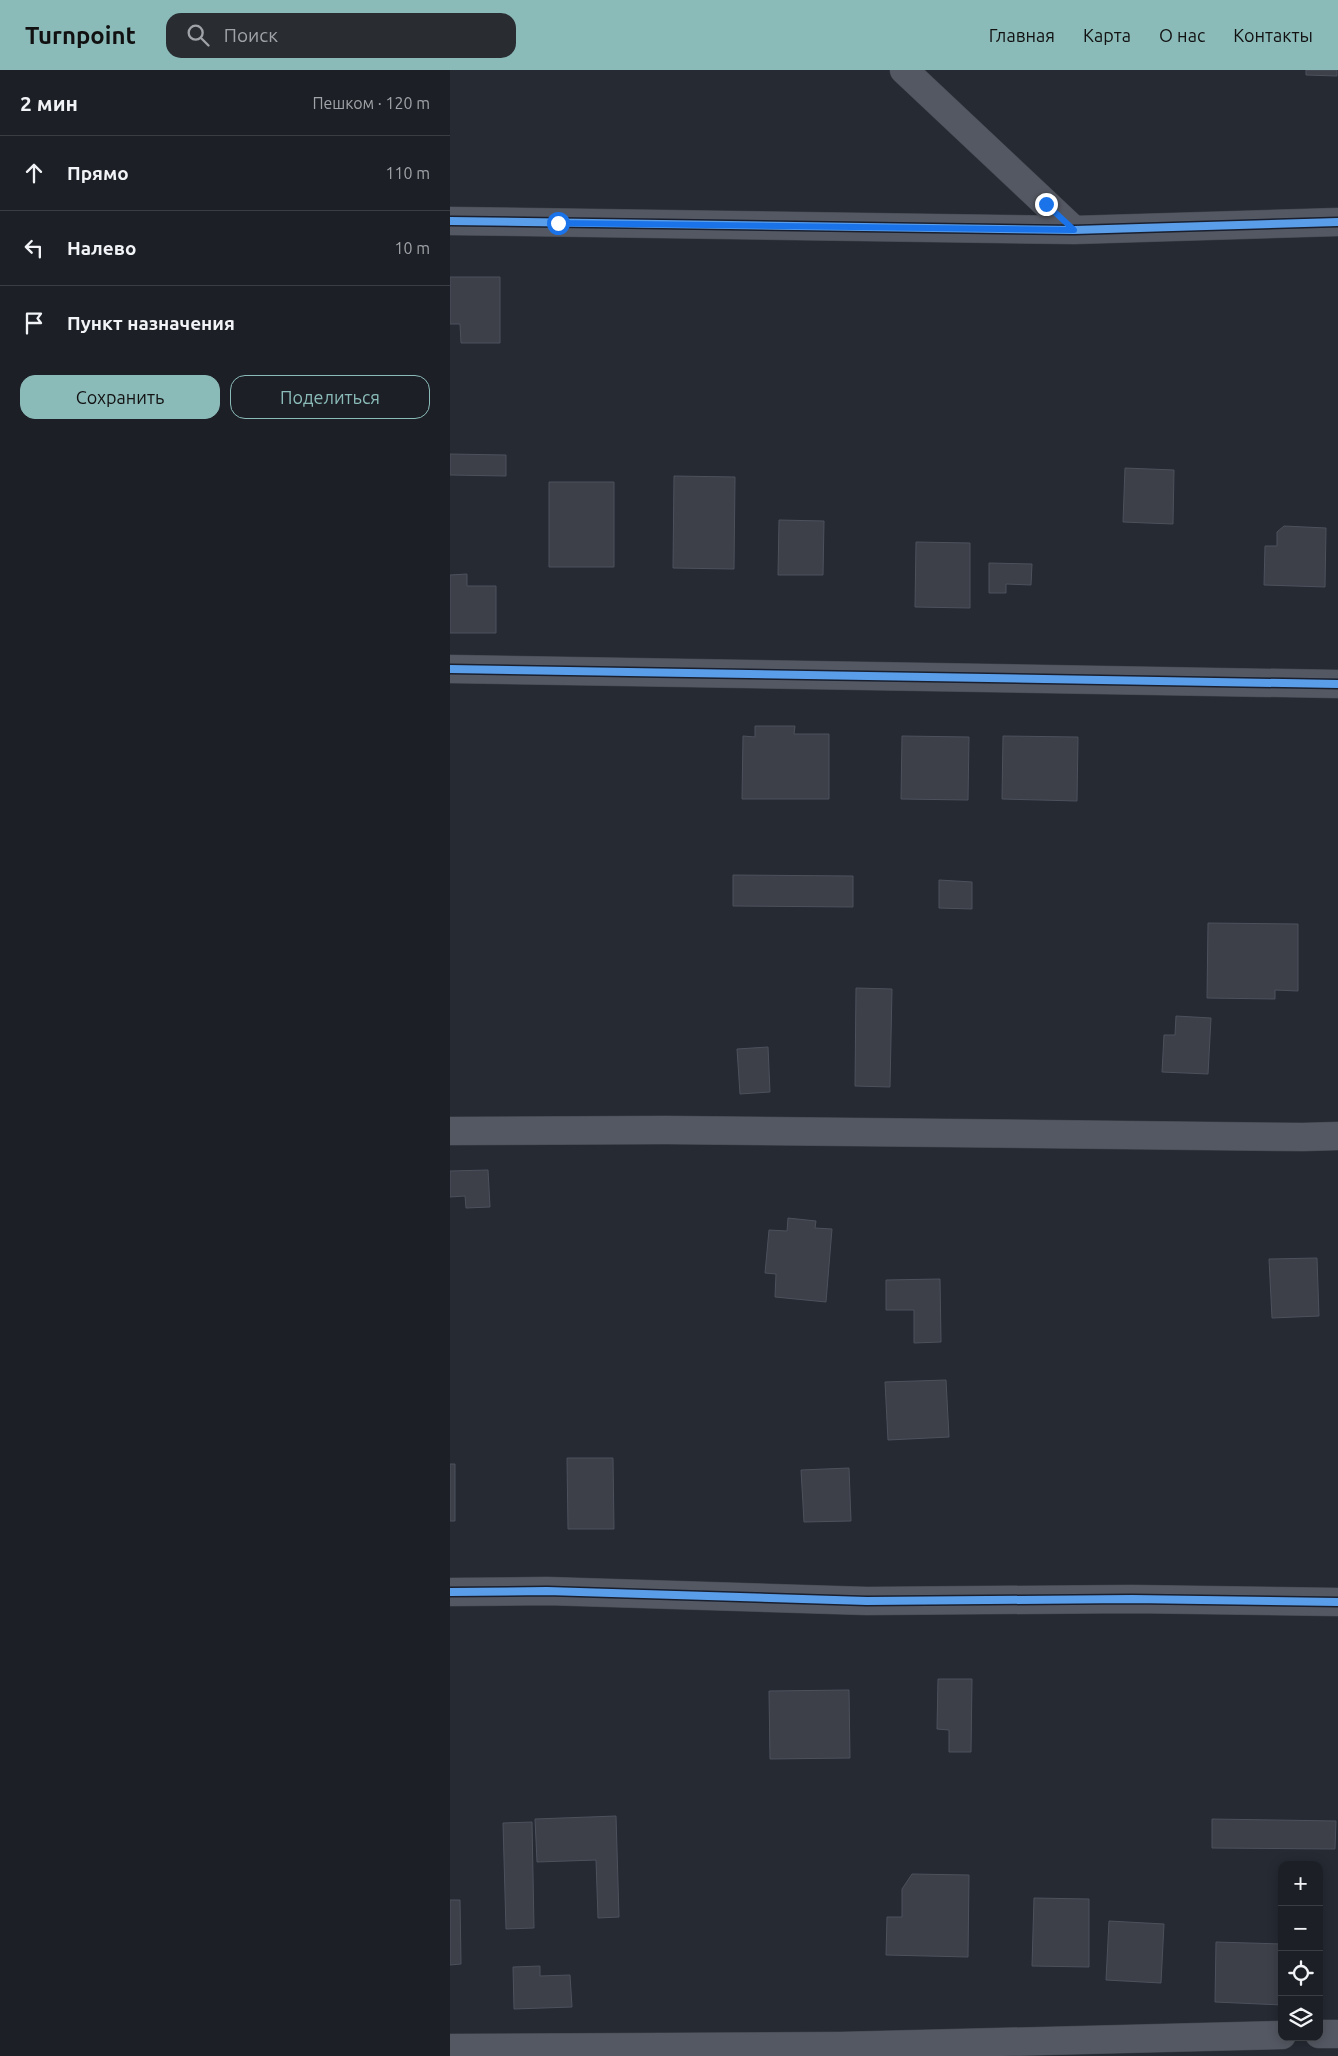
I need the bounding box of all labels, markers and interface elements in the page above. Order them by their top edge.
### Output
search box [166,13,516,58]
icon: search [184,21,212,49]
text: Turnpoint [25,22,136,49]
text: Поиск [224,24,278,46]
text: Главная [989,25,1055,45]
text: Карта [1083,25,1131,45]
text: О нас [1159,25,1205,45]
text: Контакты [1233,25,1313,45]
text: 2 мин [20,91,78,115]
text: Пешком · 120 m [312,94,430,112]
icon: ahead [20,159,48,187]
text: Прямо [67,162,129,184]
text: 110 m [385,164,430,182]
route end [1035,193,1058,216]
route start [547,212,570,235]
icon: left [20,234,48,262]
text: Налево [67,237,136,259]
text: 10 m [394,239,430,257]
icon: arrive [20,309,48,337]
text: Пункт назначения [67,312,235,334]
button: Сохранить [20,375,220,419]
button: Поделиться [230,375,430,419]
map controls [1278,1861,1323,2041]
button: + [1278,1861,1323,1906]
button: − [1278,1906,1323,1951]
button: locate [1278,1951,1323,1996]
button: layers [1278,1996,1323,2041]

